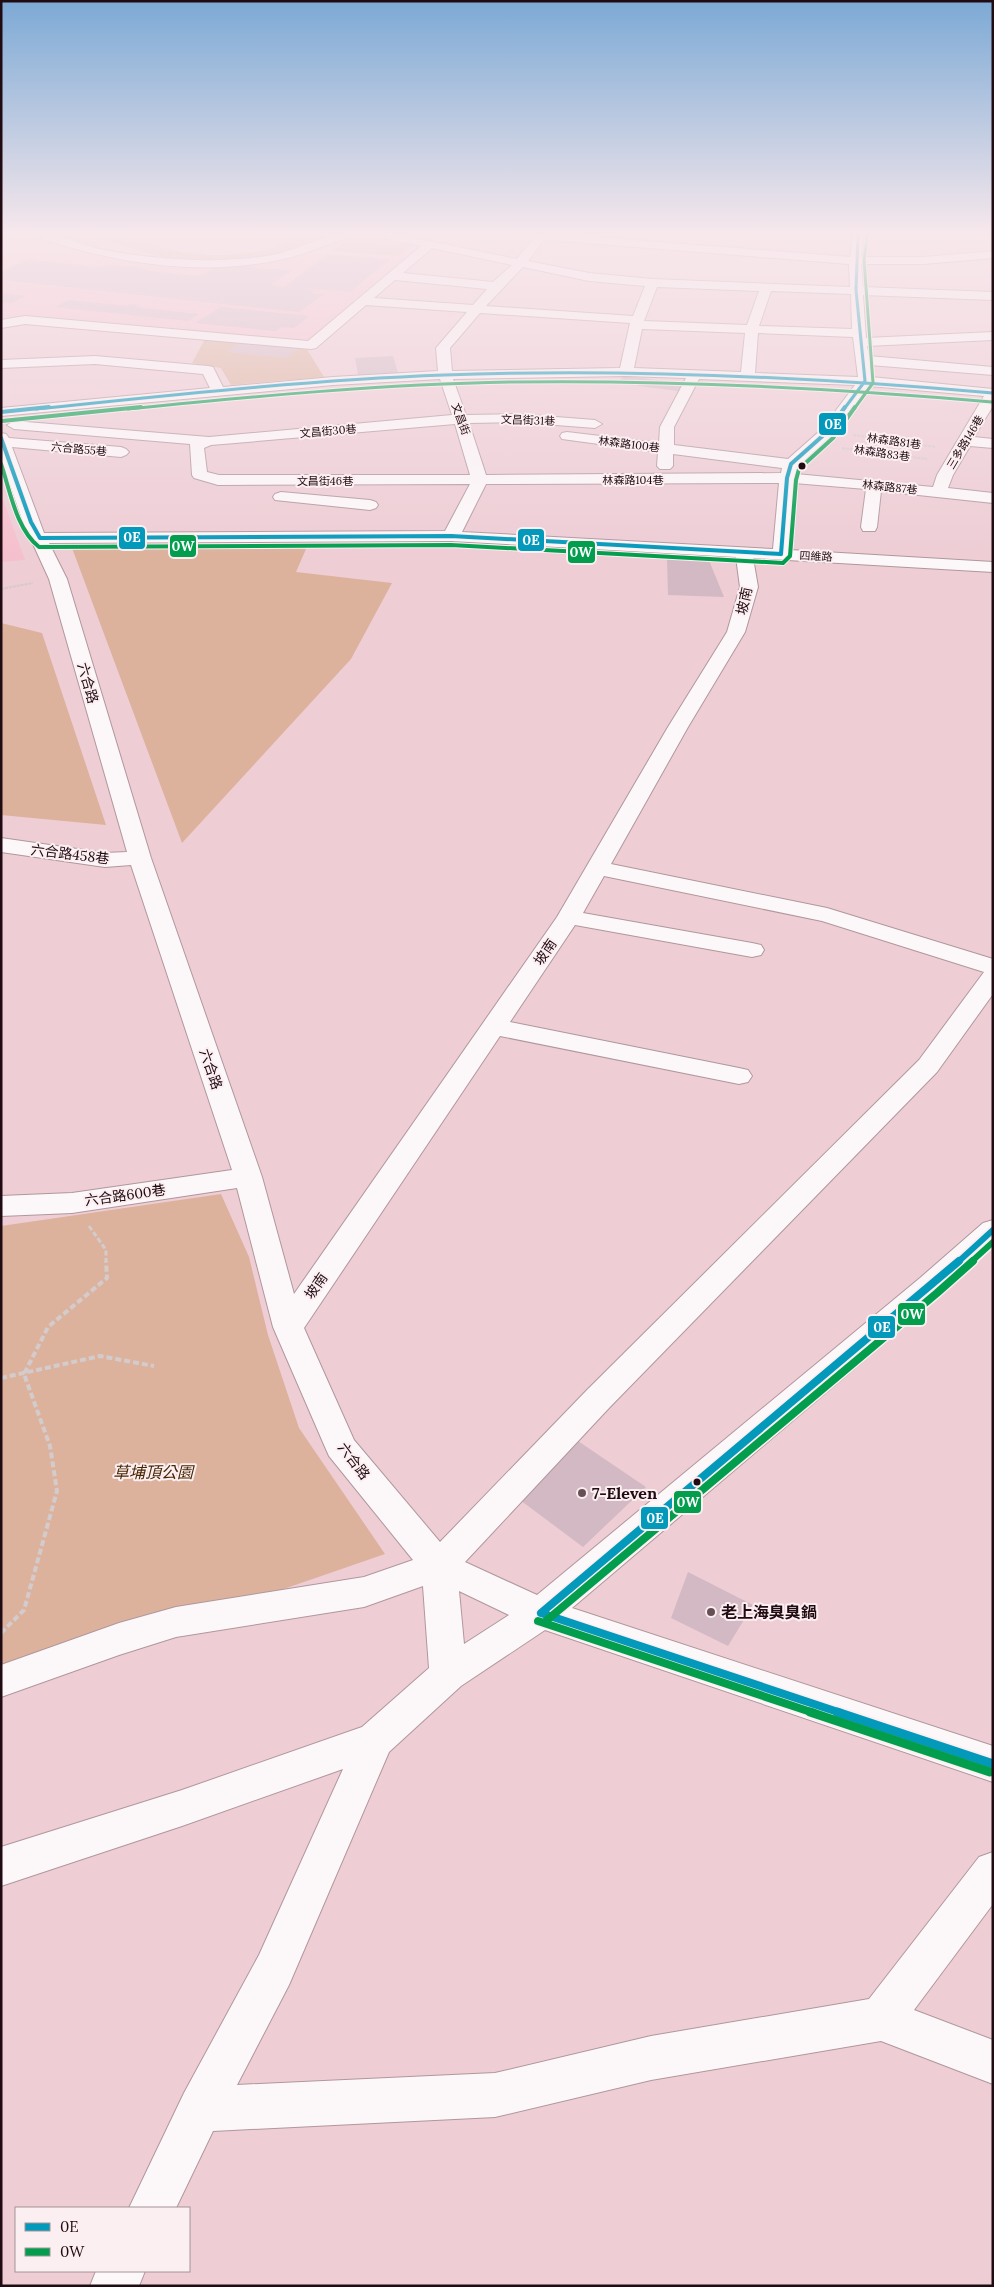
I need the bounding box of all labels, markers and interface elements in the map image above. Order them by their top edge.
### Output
street label: 文昌街 [449,401,473,437]
street label: 文昌街31巷 [501,412,555,428]
line badge: 0E [818,412,847,436]
street label: 三多路146巷 [943,413,987,471]
text: 0E [824,415,842,433]
street label: 文昌街30巷 [299,422,357,440]
street label: 林森路81巷 [866,430,922,452]
street label: 林森路100巷 [598,433,660,455]
street label: 六合路55巷 [50,440,108,458]
street label: 林森路83巷 [853,442,911,464]
unlabelled marker [797,461,807,471]
street label: 林森路104巷 [603,473,663,487]
street label: 文昌街46巷 [297,474,353,488]
street label: 林森路87巷 [862,477,918,497]
line badge: 0E [118,526,146,550]
text: 0E [123,528,141,546]
line badge: 0E [517,528,545,552]
text: 0E [522,531,540,549]
line badge: 0W [169,534,197,558]
text: 0W [172,537,195,555]
line badge: 0W [567,540,596,564]
text: 0W [570,543,593,561]
street label: 四維路 [799,548,833,564]
street label: 坡南 [732,585,756,617]
street label: 六合路 [74,660,102,706]
street label: 六合路458巷 [30,840,110,868]
street label: 坡南 [530,935,560,969]
street label: 六合路 [196,1046,226,1092]
street label: 六合路600巷 [83,1180,167,1210]
street label: 坡南 [301,1269,331,1303]
line badge: 0W [897,1302,926,1326]
text: 0W [901,1305,924,1323]
line badge: 0E [867,1315,896,1339]
text: 0E [873,1318,891,1336]
street label: 六合路 [334,1439,374,1483]
park label: 草埔頂公園 [113,1462,195,1482]
unlabelled marker [692,1477,702,1487]
place label: 7-Eleven [592,1483,657,1503]
marker: 7-Eleven [576,1487,588,1499]
line badge: 0W [673,1490,702,1514]
text: 0W [677,1493,700,1511]
line badge: 0E [640,1506,669,1530]
text: 0E [646,1509,664,1527]
place label: 老上海臭臭鍋 [721,1602,817,1622]
marker: 老上海臭臭鍋 [705,1606,717,1618]
legend [15,2207,190,2272]
text: 0E [60,2217,79,2236]
text: 0W [60,2242,85,2261]

